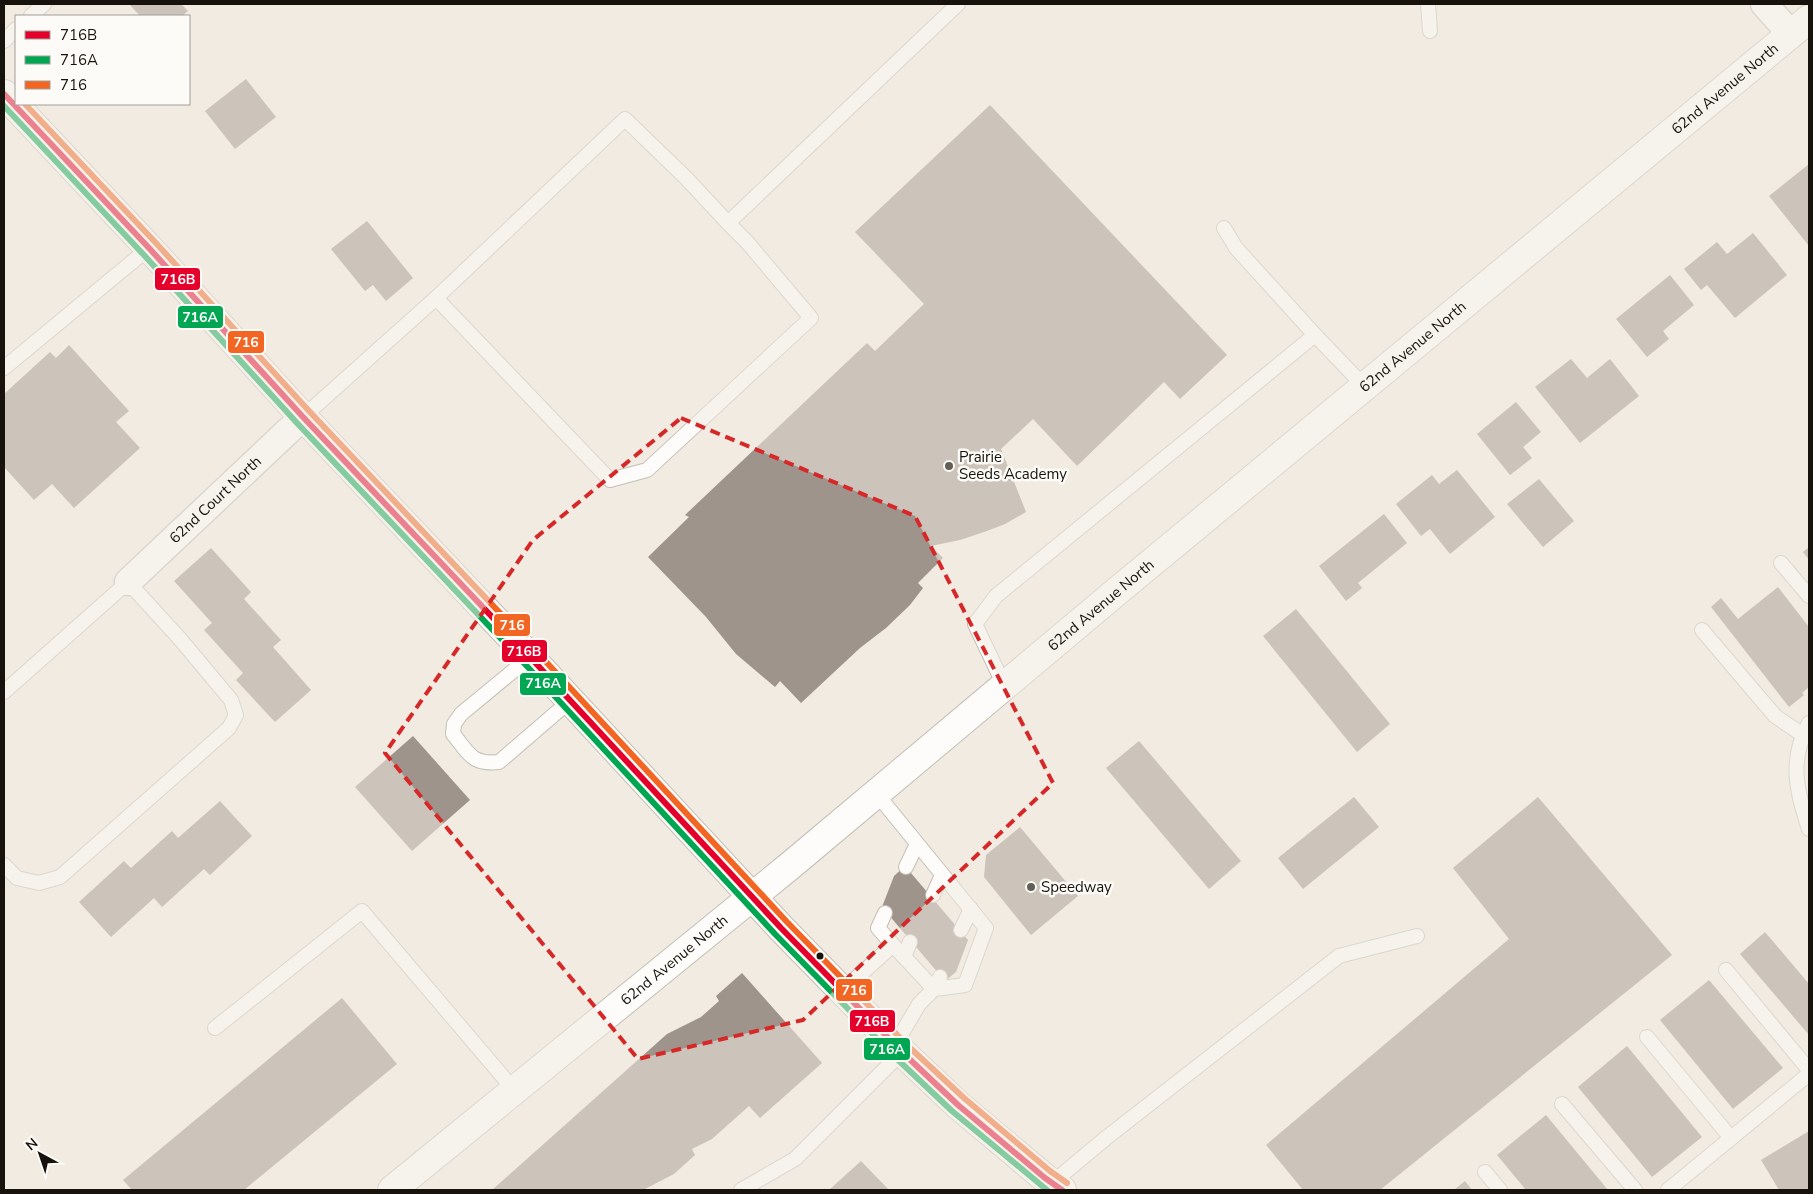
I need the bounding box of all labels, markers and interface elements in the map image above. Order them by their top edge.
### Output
legend [15,15,190,105]
text: 716B [60,25,97,45]
street label: 62nd Avenue North [1667,39,1782,139]
text: 716A [60,50,98,70]
text: 716 [60,75,87,95]
line badge: 716B [154,267,201,291]
text: 716B [161,270,195,289]
street label: 62nd Avenue North [1355,297,1470,397]
line badge: 716A [177,305,224,329]
text: 716A [182,308,218,327]
line badge: 716 [227,330,265,354]
text: 716 [233,333,259,352]
place label: Prairie Seeds Academy [959,447,1067,484]
street label: 62nd Court North [165,451,266,548]
marker: Prairie Seeds Academy [943,460,955,472]
street label: 62nd Avenue North [1043,555,1158,655]
line badge: 716 [493,613,531,637]
text: 716 [499,616,525,635]
line badge: 716B [501,639,548,663]
text: 716B [507,642,541,661]
line badge: 716A [519,672,567,696]
text: 716A [525,674,561,693]
place label: Speedway [1041,877,1112,897]
marker: Speedway [1025,881,1037,893]
street label: 62nd Avenue North [616,910,732,1010]
unlabelled marker [815,951,825,961]
line badge: 716 [835,978,873,1002]
text: 716 [841,981,867,1000]
line badge: 716B [849,1009,896,1033]
text: 716B [855,1012,889,1031]
line badge: 716A [863,1037,911,1061]
text: 716A [869,1040,905,1059]
north arrow [15,1129,65,1179]
text: N [22,1134,42,1155]

